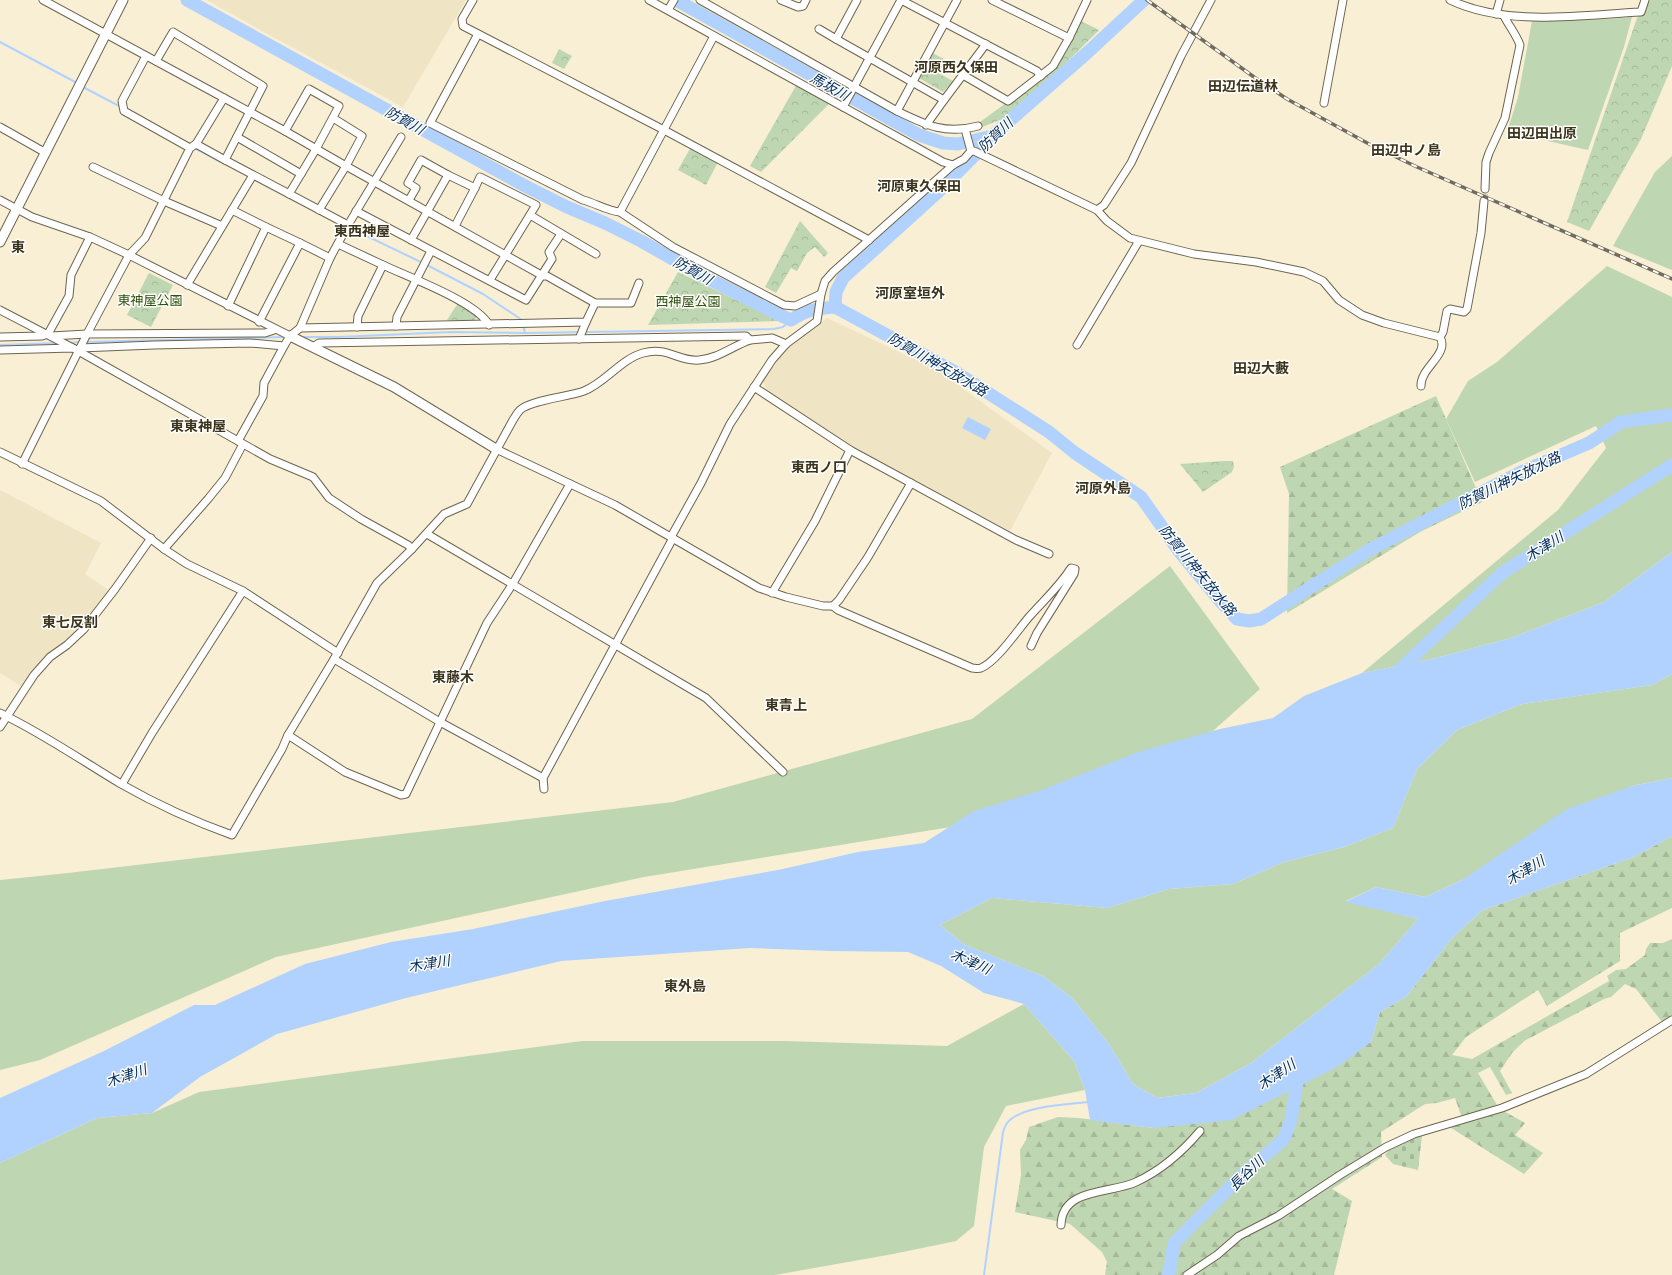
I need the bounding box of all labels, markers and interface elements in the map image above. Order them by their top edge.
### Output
district label: 河原西久保田 [914,58,998,75]
water label: 馬坂川 [808,68,854,105]
district label: 田辺伝道林 [1208,77,1278,94]
water label: 防賀川 [383,102,429,139]
water label: 防賀川 [974,113,1017,156]
district label: 田辺田出原 [1507,124,1577,141]
district label: 田辺中ノ島 [1371,141,1441,158]
district label: 河原東久保田 [877,177,961,194]
district label: 東西神屋 [334,222,390,239]
district label: 東 [11,238,25,255]
water label: 防賀川 [671,252,717,289]
district label: 河原室垣外 [875,284,945,301]
park label: 東神屋公園 [117,292,183,308]
park label: 西神屋公園 [655,293,721,309]
water label: 防賀川神矢放水路 [885,329,992,400]
district label: 田辺大藪 [1233,359,1289,376]
district label: 東東神屋 [170,417,226,434]
water label: 防賀川神矢放水路 [1455,447,1564,512]
district label: 東西ノ口 [791,458,847,475]
district label: 河原外島 [1075,479,1131,496]
water label: 防賀川神矢放水路 [1156,521,1240,620]
water label: 木津川 [1522,527,1568,564]
district label: 東七反割 [42,613,98,630]
district label: 東藤木 [432,668,474,685]
district label: 東青上 [765,696,807,713]
water label: 木津川 [1503,851,1549,888]
water label: 木津川 [948,945,995,978]
water label: 木津川 [407,951,453,975]
district label: 東外島 [664,977,706,994]
water label: 木津川 [1254,1054,1300,1093]
water label: 木津川 [103,1059,151,1090]
water label: 長谷川 [1225,1151,1268,1194]

